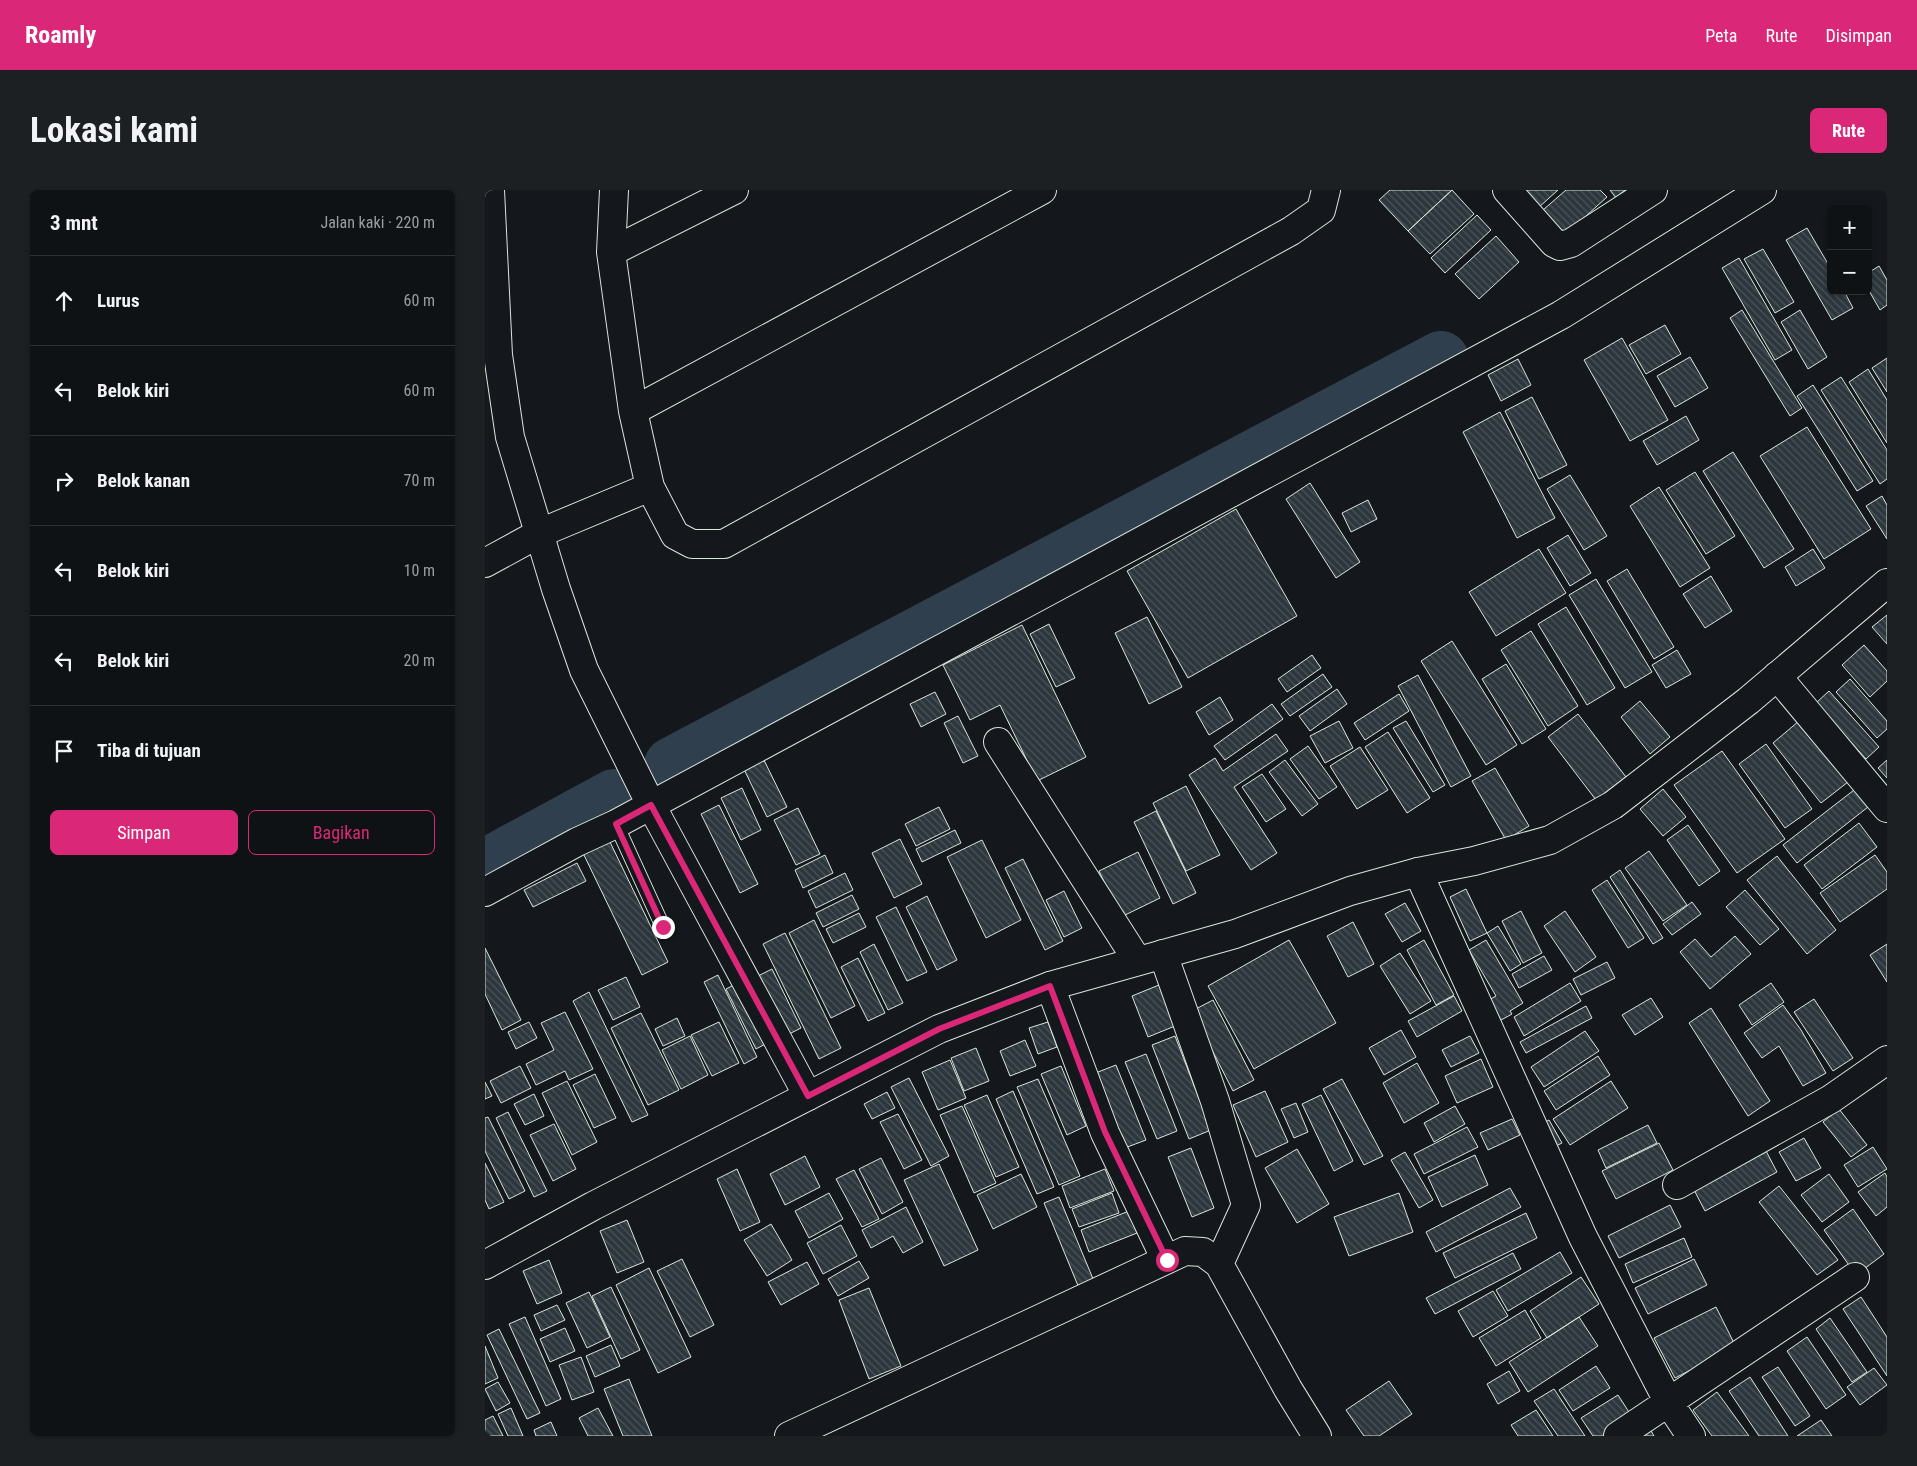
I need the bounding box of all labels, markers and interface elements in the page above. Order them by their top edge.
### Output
text: Roamly [25,21,96,49]
text: Peta [1705,25,1737,46]
text: Rute [1765,25,1797,46]
text: Disimpan [1825,25,1892,46]
button: Rute [1810,108,1887,153]
text: Lokasi kami [30,110,198,151]
map controls [1827,205,1872,295]
button: + [1827,205,1872,250]
text: 3 mnt [50,211,98,235]
text: Jalan kaki · 220 m [320,213,435,232]
button: − [1827,250,1872,295]
icon: ahead [50,287,78,315]
text: Lurus [97,289,140,312]
text: 60 m [403,291,435,310]
icon: left [50,377,78,405]
text: Belok kiri [97,379,169,402]
text: 60 m [403,381,435,400]
icon: right [50,467,78,495]
text: Belok kanan [97,469,190,492]
text: 70 m [403,471,435,490]
icon: left [50,557,78,585]
text: Belok kiri [97,559,169,582]
text: 10 m [403,561,435,580]
icon: left [50,647,78,675]
text: Belok kiri [97,649,169,672]
text: 20 m [403,651,435,670]
icon: arrive [50,737,78,765]
text: Tiba di tujuan [97,739,201,762]
button: Simpan [50,810,238,855]
button: Bagikan [248,810,435,855]
route end [652,916,675,939]
route start [1156,1249,1179,1272]

